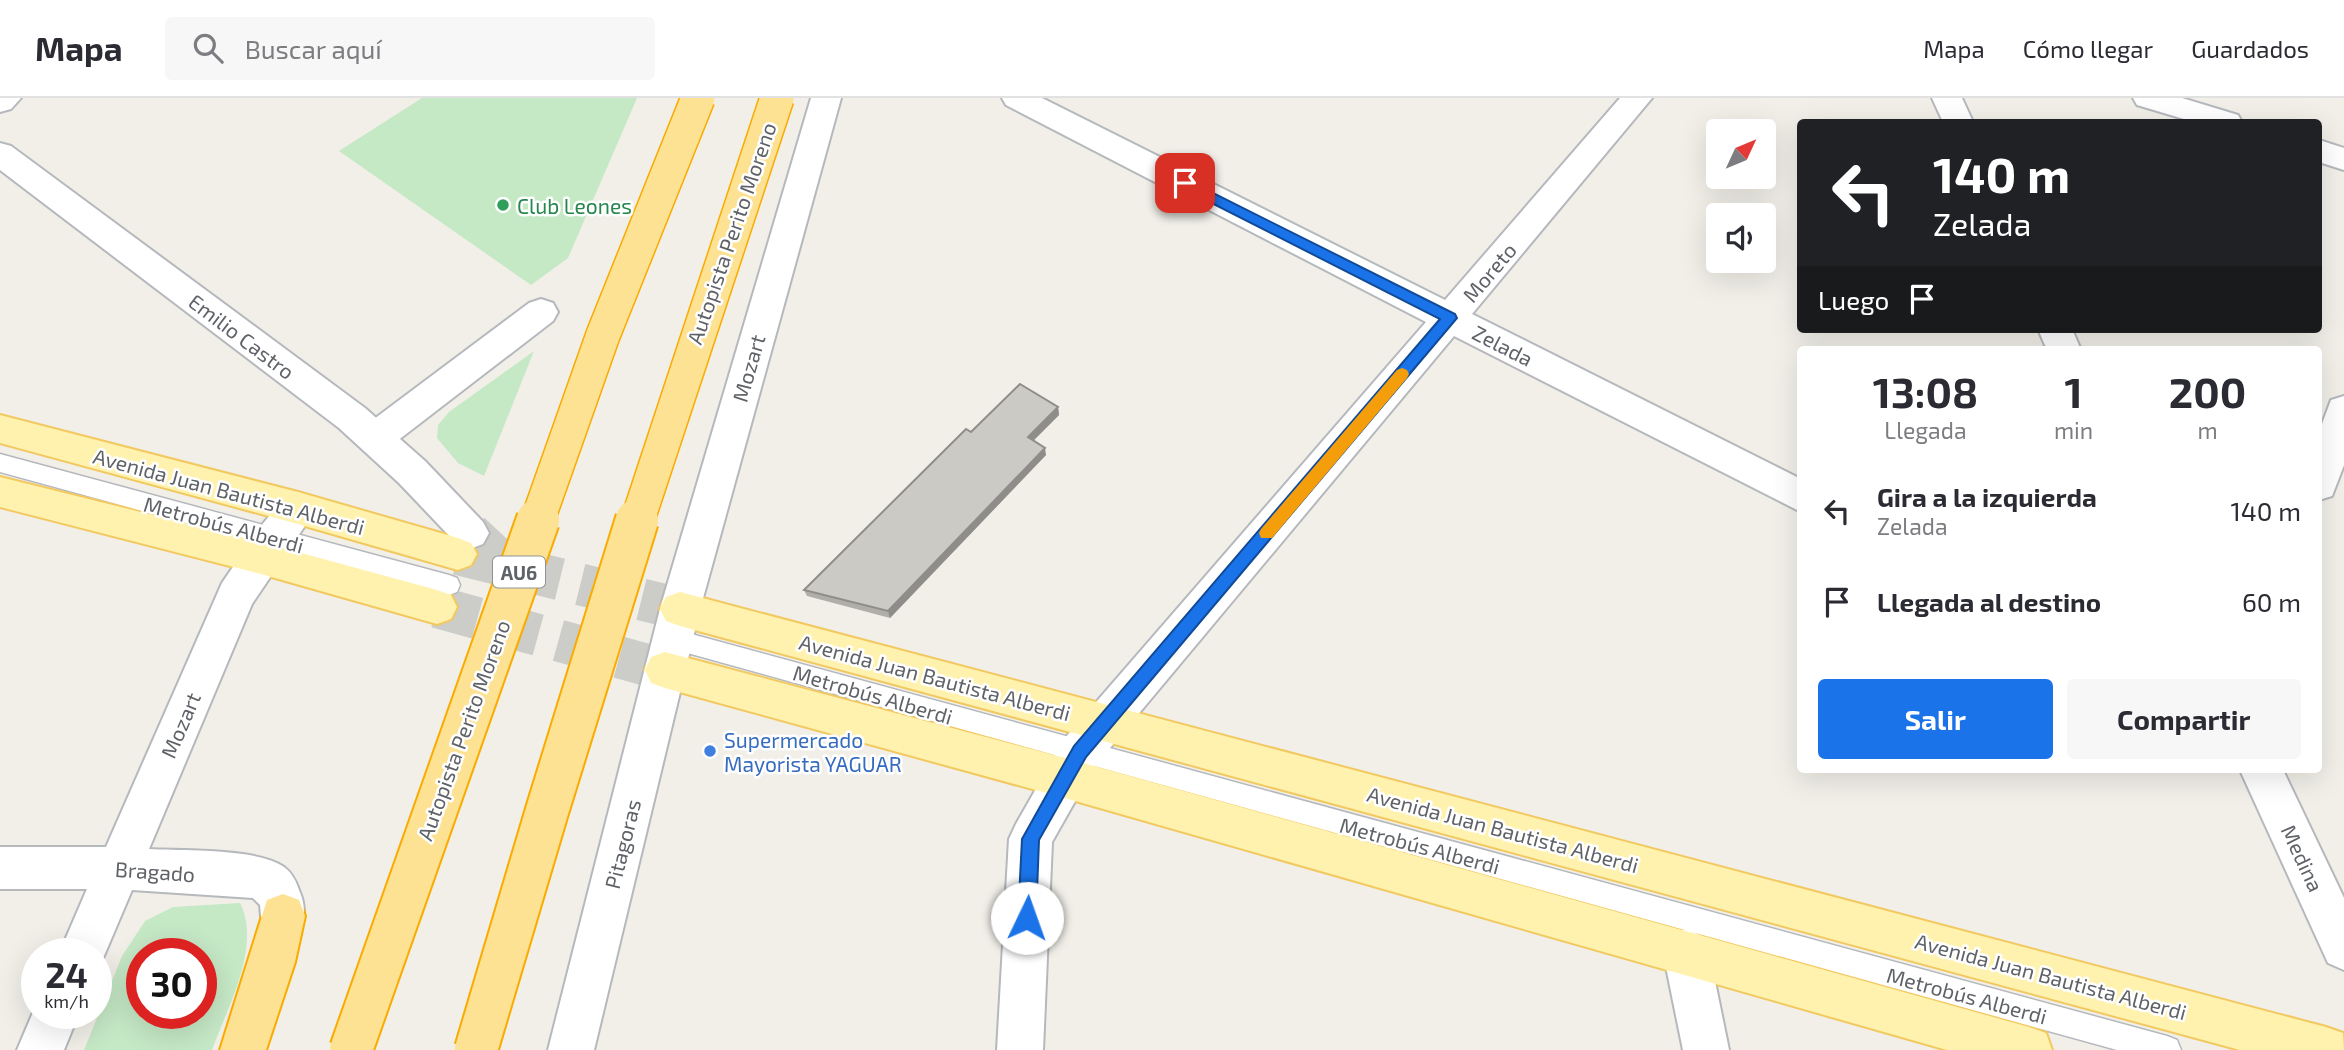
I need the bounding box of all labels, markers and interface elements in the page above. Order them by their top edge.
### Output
search box [165,17,655,80]
text: Mapa [35,28,123,68]
icon: search [189,29,227,67]
text: Buscar aquí [245,33,382,64]
text: Mapa [1923,34,1985,63]
text: Cómo llegar [2023,34,2153,63]
text: Guardados [2191,34,2309,63]
street label: Autopista Perito Moreno [681,119,781,347]
north arrow [1706,119,1776,189]
map controls [1706,119,1776,273]
text: 140 m [1933,144,2070,203]
icon: left [1818,147,1909,238]
pin [1155,153,1215,213]
icon: arrive [1166,164,1204,202]
place label: Club Leones [517,193,632,218]
marker: Club Leones [495,197,511,213]
button: sound [1706,203,1776,273]
text: Zelada [1933,204,2031,242]
street label: Moreto [1457,237,1521,307]
icon: arrive [1903,280,1941,318]
text: Luego [1818,284,1889,315]
street label: Emilio Castro [184,288,300,384]
street label: Zelada [1469,319,1537,371]
street label: Mozart [726,331,770,405]
text: 13:08 [1873,366,1978,416]
text: 1 [2064,366,2083,416]
text: 200 [2169,366,2246,416]
text: Llegada [1884,416,1967,444]
text: min [2054,416,2093,444]
text: m [2197,416,2218,444]
street label: Avenida Juan Bautista Alberdi [91,443,367,539]
text: Gira a la izquierda [1877,481,2097,512]
street label: Metrobús Alberdi [141,491,307,557]
icon: left [1818,492,1856,530]
text: 140 m [2230,495,2301,526]
text: Zelada [1877,512,1948,540]
road number: AU6 [493,556,545,587]
icon: arrive [1818,583,1856,621]
text: Llegada al destino [1877,586,2101,617]
text: 60 m [2242,586,2301,617]
street label: Autopista Perito Moreno [411,616,515,844]
street label: Avenida Juan Bautista Alberdi [797,629,1073,725]
street label: Metrobús Alberdi [790,659,956,729]
button: Salir [1818,679,2053,759]
button: Compartir [2067,679,2301,759]
street label: Mozart [155,688,205,762]
place label: Supermercado Mayorista YAGUAR [724,727,902,776]
marker: Supermercado Mayorista YAGUAR [702,743,718,759]
street label: Avenida Juan Bautista Alberdi [1365,781,1641,877]
street label: Pitagoras [599,797,645,891]
street label: Metrobús Alberdi [1337,812,1503,878]
street label: Medina [2277,821,2329,895]
street label: Bragado [114,856,196,886]
position arrow [990,881,1064,955]
street label: Avenida Juan Bautista Alberdi [1913,928,2189,1024]
speed limit sign: 30 [126,938,217,1029]
text: 24 [45,953,88,995]
street label: Metrobús Alberdi [1884,962,2050,1028]
text: km/h [44,990,89,1012]

